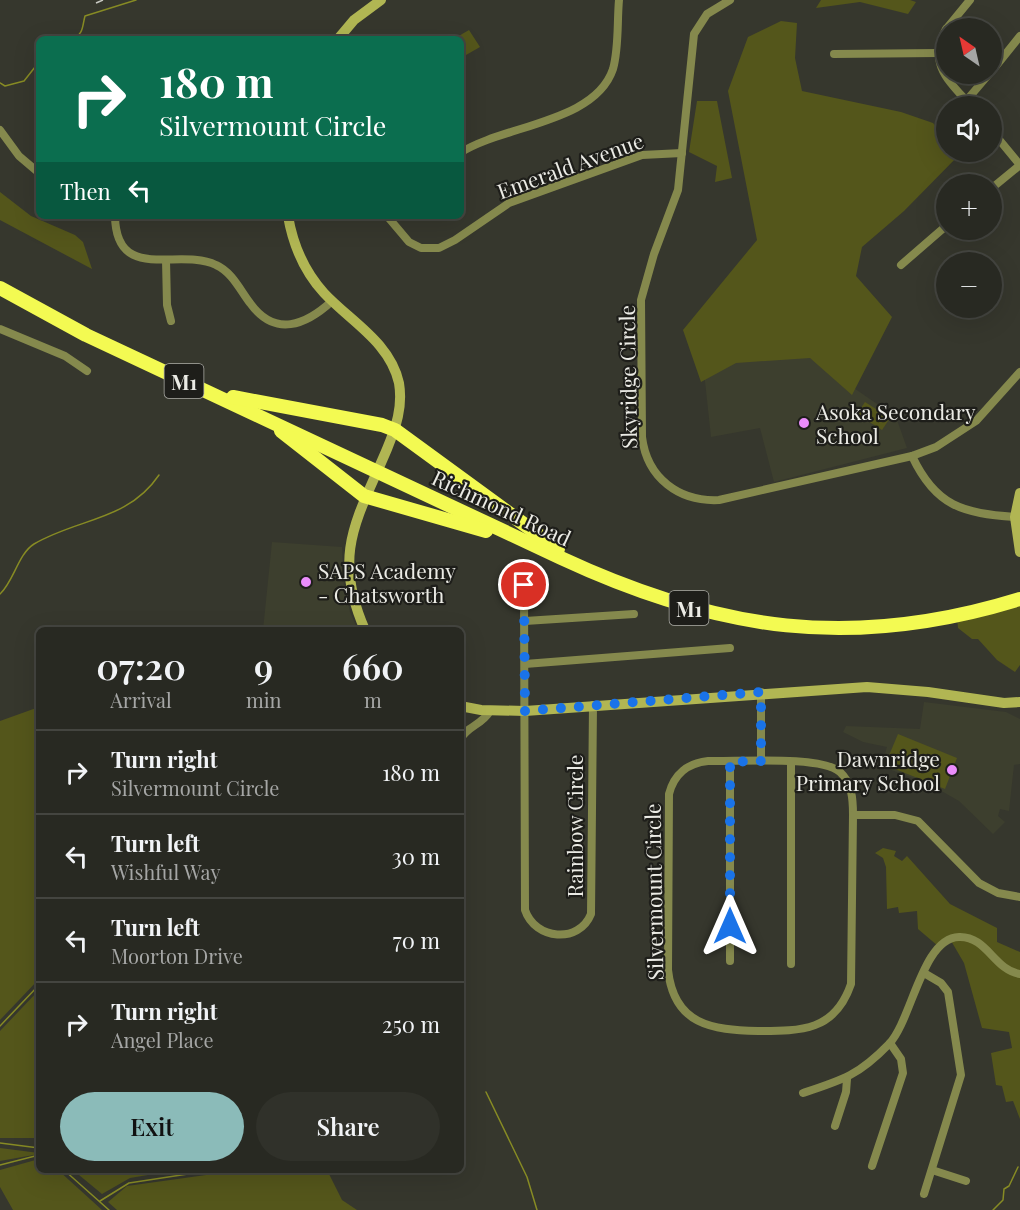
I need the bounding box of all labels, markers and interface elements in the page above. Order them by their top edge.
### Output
north arrow [936,18,1002,84]
map controls [936,18,1002,318]
text: 180 m [159,53,274,109]
icon: right [60,60,138,138]
button: sound [936,96,1002,162]
text: Silvermount Circle [159,107,386,143]
street label: Emerald Avenue [493,126,647,204]
icon: left [123,174,156,207]
button: + [936,174,1002,240]
text: Then [60,176,111,206]
button: − [936,252,1002,318]
street label: Skyridge Circle [612,305,642,449]
road number: M1 [164,364,204,398]
place label: Asoka Secondary School [815,397,976,449]
marker: Asoka Secondary School [797,416,811,430]
street label: Richmond Road [428,463,576,551]
place label: SAPS Academy - Chatsworth [318,556,456,608]
pin [498,559,549,610]
icon: arrive [507,568,540,601]
marker: SAPS Academy - Chatsworth [299,575,313,589]
road number: M1 [670,591,708,625]
text: 07:20 [96,641,186,689]
text: 9 [254,641,273,689]
text: 660 [342,641,404,689]
text: Arrival [110,686,172,713]
text: min [246,686,282,713]
text: m [364,686,382,713]
text: Turn right [111,744,217,774]
place label: Dawnridge Primary School [796,744,940,796]
street label: Rainbow Circle [560,755,588,897]
icon: right [60,756,93,789]
text: 180 m [382,757,440,787]
marker: Dawnridge Primary School [945,763,959,777]
text: Silvermount Circle [111,774,279,801]
street label: Silvermount Circle [637,803,669,981]
text: Turn left [111,828,200,858]
icon: left [60,840,93,873]
text: 30 m [392,841,440,871]
text: Wishful Way [111,858,221,885]
position arrow [698,894,762,958]
text: Turn left [111,912,200,942]
icon: left [60,924,93,957]
text: 70 m [393,925,440,955]
text: Moorton Drive [111,942,243,969]
text: Turn right [111,996,217,1026]
icon: right [60,1008,93,1041]
text: 250 m [382,1009,440,1039]
text: Angel Place [111,1026,214,1053]
button: Exit [60,1092,244,1161]
button: Share [256,1092,440,1161]

